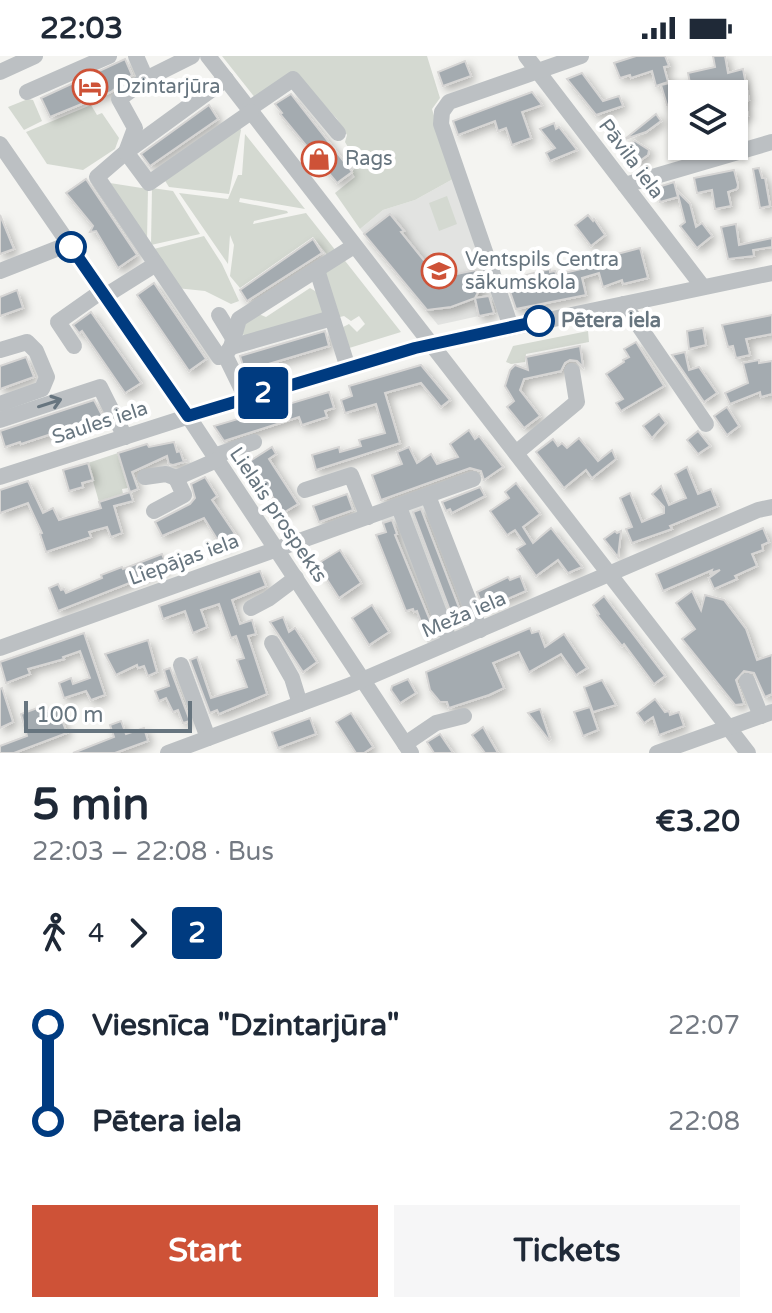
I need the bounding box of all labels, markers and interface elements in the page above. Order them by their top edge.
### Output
text: 22:03 [40,10,123,47]
hotel icon: Dzintarjūra [71,68,109,106]
place label: Dzintarjūra [116,75,221,99]
map controls [668,80,748,160]
button: layers [668,80,748,160]
street label: Pāvila iela [593,114,669,204]
shop icon: Rags [300,140,338,178]
place label: Rags [345,147,393,171]
unlabelled marker [56,232,86,262]
place label: Ventspils Centra sākumskola [465,248,619,295]
school or university icon: Ventspils Centra sākumskola [420,252,458,290]
marker: Pētera iela [524,306,554,336]
place label: Pētera iela [561,309,661,333]
line badge: 2 [237,367,289,419]
text: 2 [254,376,272,410]
one-way arrow [37,395,62,410]
street label: Saules iela [49,396,151,450]
street label: Lielais prospekts [224,443,332,587]
street label: Liepājas iela [126,529,242,591]
street label: Meža iela [418,587,510,643]
scale bar [24,697,192,733]
text: 100 m [36,702,103,728]
text: 5 min [32,779,149,832]
text: €3.20 [655,803,740,840]
text: 22:03 – 22:08 · Bus [32,836,274,867]
icon: walk [32,911,76,955]
icon: forward [116,911,160,955]
text: 2 [188,916,206,950]
text: 4 [88,918,104,949]
text: Viesnīca "Dzintarjūra" [92,1007,399,1044]
text: 22:07 [668,1010,740,1041]
text: Pētera iela [92,1103,242,1140]
text: 22:08 [668,1106,740,1137]
button: Start [32,1205,378,1297]
button: Tickets [394,1205,740,1297]

